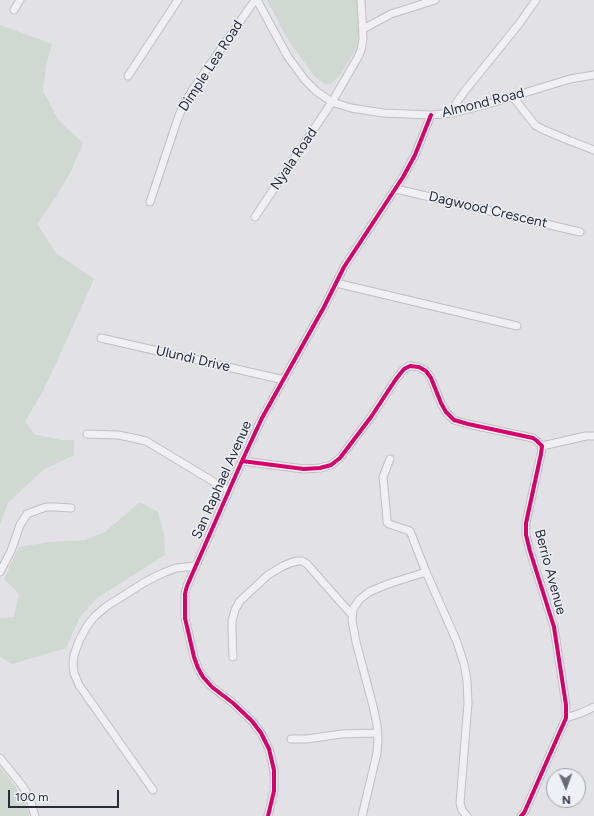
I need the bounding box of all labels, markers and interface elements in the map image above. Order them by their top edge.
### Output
street label: Dimple Lea Road [175,17,247,115]
street label: Almond Road [440,85,526,121]
street label: Nyala Road [267,125,321,193]
street label: Dagwood Crescent [427,188,549,232]
street label: Ulundi Drive [154,342,232,376]
street label: San Raphael Avenue [188,418,256,542]
street label: Berrio Avenue [531,527,569,617]
north arrow [546,768,586,808]
scale bar [10,782,121,808]
text: 100 m [15,790,49,804]
text: N [562,793,571,806]

